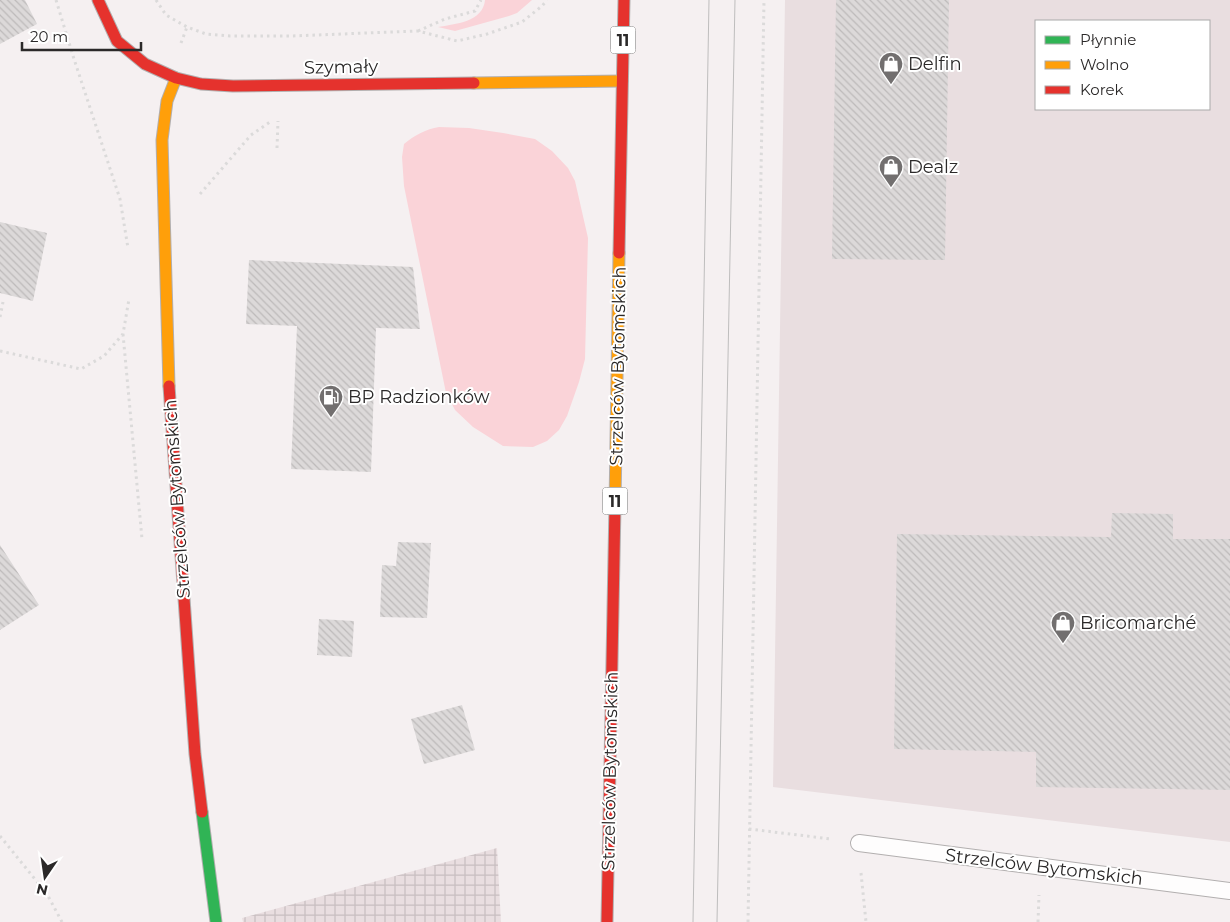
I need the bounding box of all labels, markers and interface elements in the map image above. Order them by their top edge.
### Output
scale bar [22,20,141,52]
legend [1035,20,1210,110]
road number: 11 [610,26,636,54]
text: 20 m [30,27,68,46]
text: Płynnie [1080,30,1136,49]
shop icon: Delfin [878,51,904,85]
place label: Delfin [908,53,962,75]
street label: Szymały [304,55,379,79]
text: Wolno [1080,55,1129,74]
text: Korek [1080,80,1124,99]
shop icon: Dealz [878,154,904,188]
place label: Dealz [908,156,958,178]
street label: Strzelców Bytomskich [605,266,631,466]
fuel station icon: BP Radzionków [318,384,344,418]
place label: BP Radzionków [348,386,490,408]
street label: Strzelców Bytomskich [159,399,195,599]
road number: 11 [602,488,628,514]
shop icon: Bricomarché [1050,610,1076,644]
place label: Bricomarché [1080,612,1197,634]
street label: Strzelców Bytomskich [597,671,623,871]
street label: Strzelców Bytomskich [944,844,1144,890]
north arrow [20,852,70,902]
text: N [35,880,50,900]

